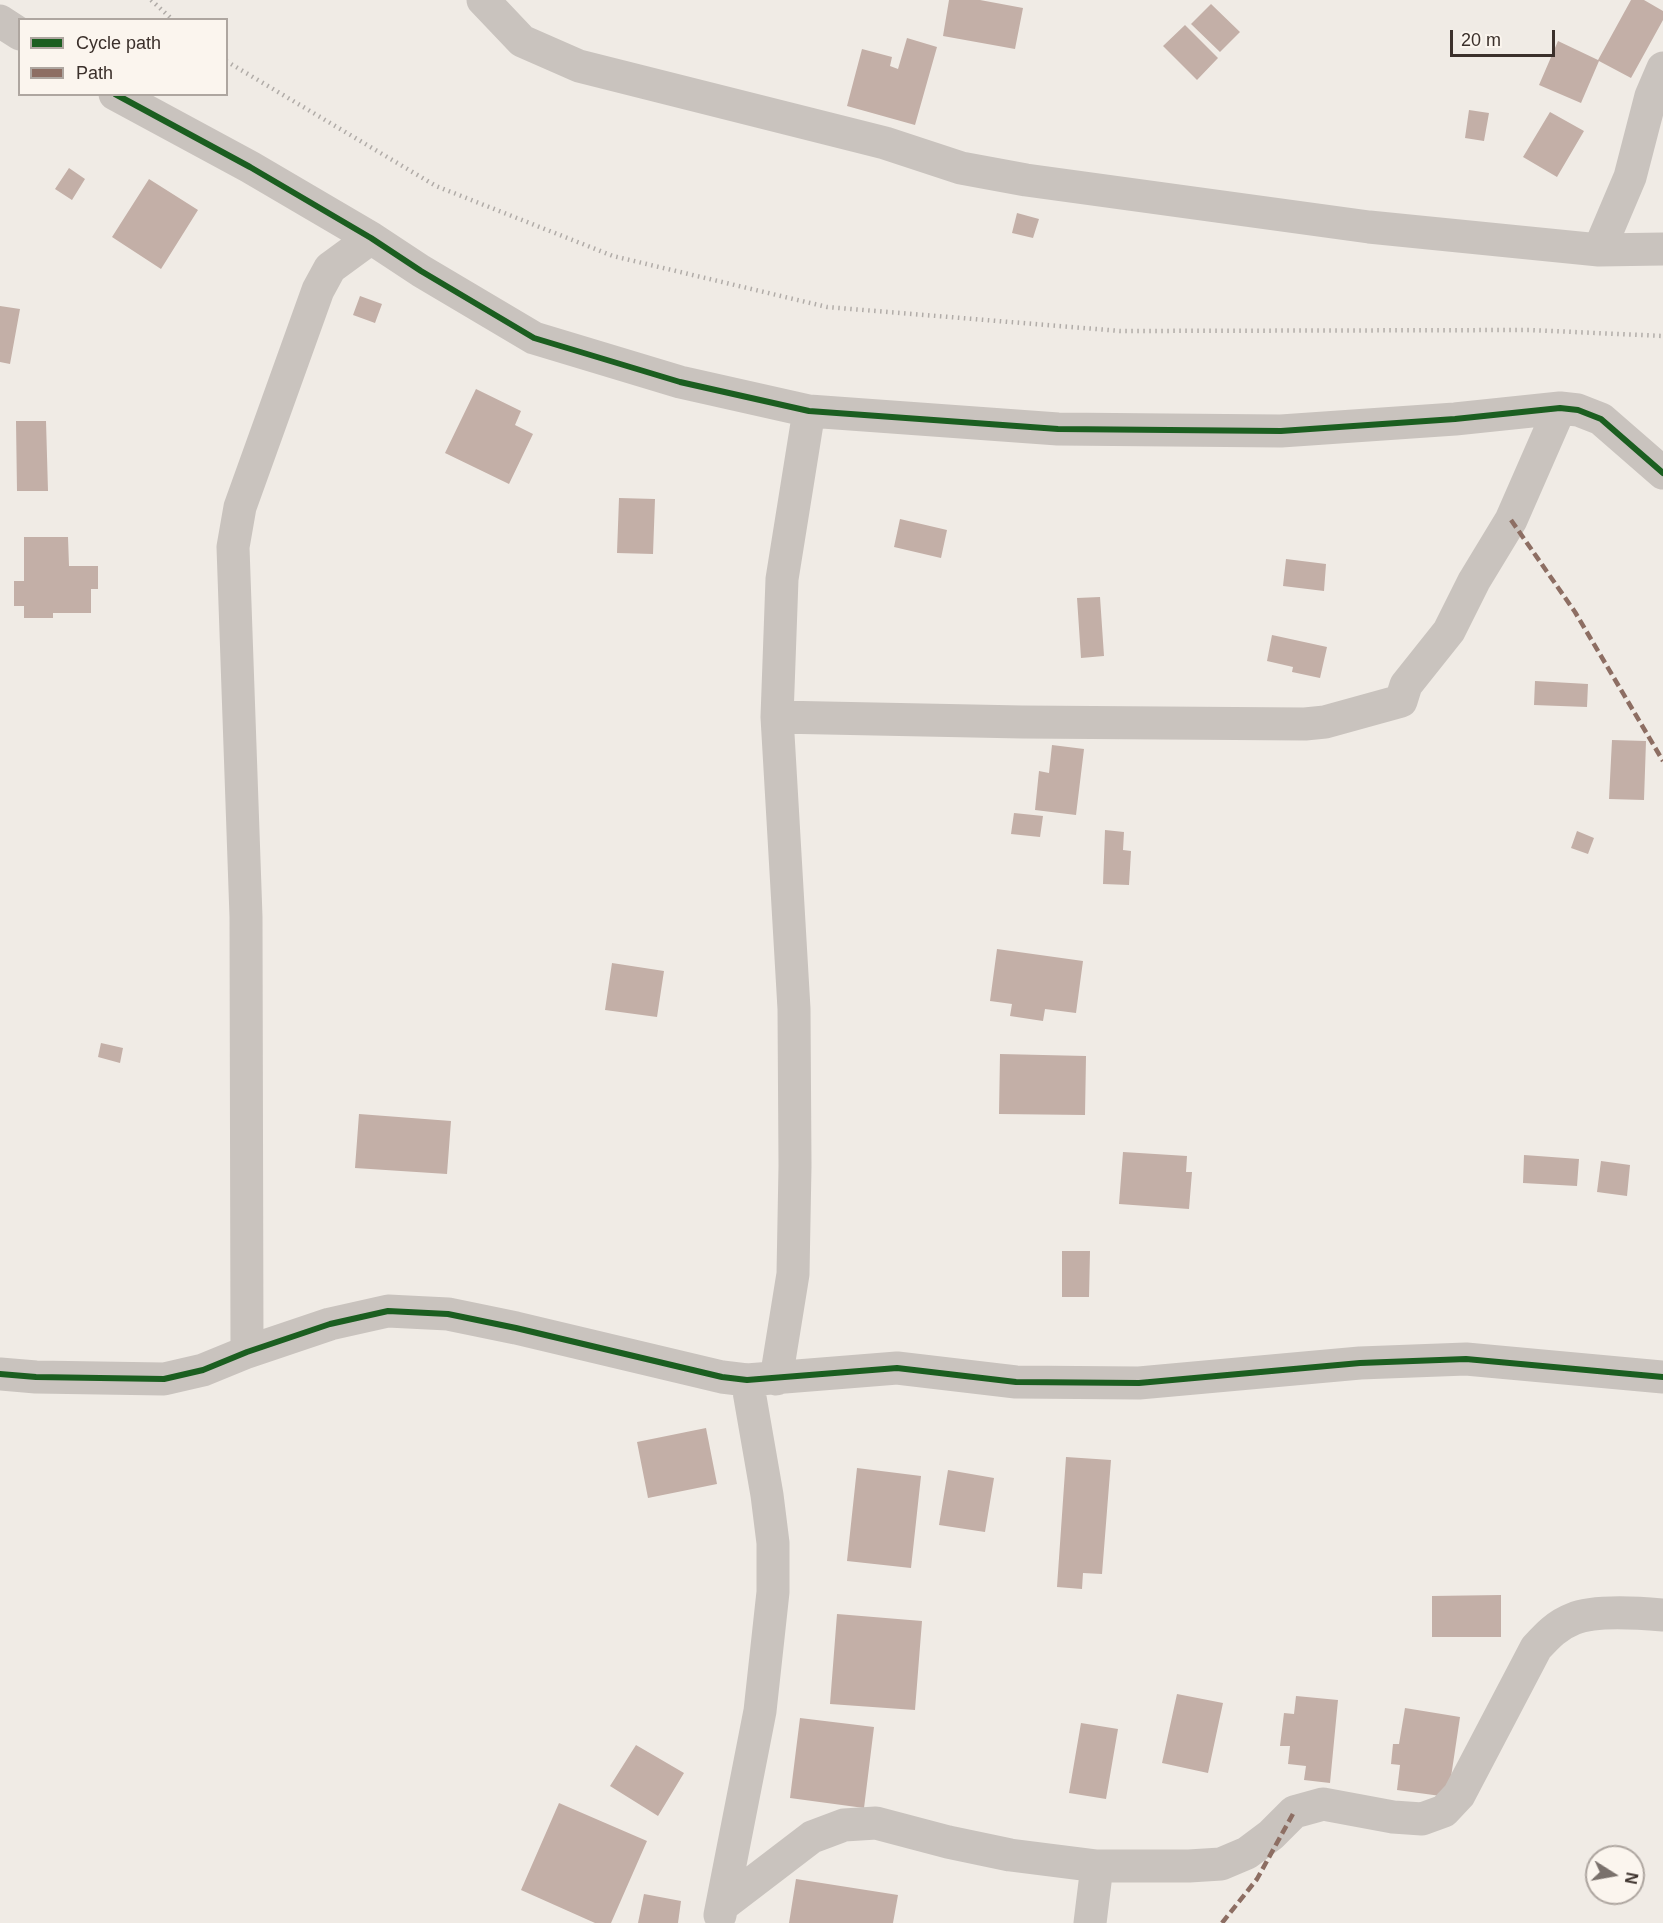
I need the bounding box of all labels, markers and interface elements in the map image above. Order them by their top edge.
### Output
legend [18,18,228,96]
scale bar [1453,18,1558,56]
text: 20 m [1461,30,1501,50]
text: Cycle path [76,33,161,53]
text: Path [76,63,113,83]
north arrow [1585,1845,1645,1905]
text: N [1622,1871,1641,1885]

